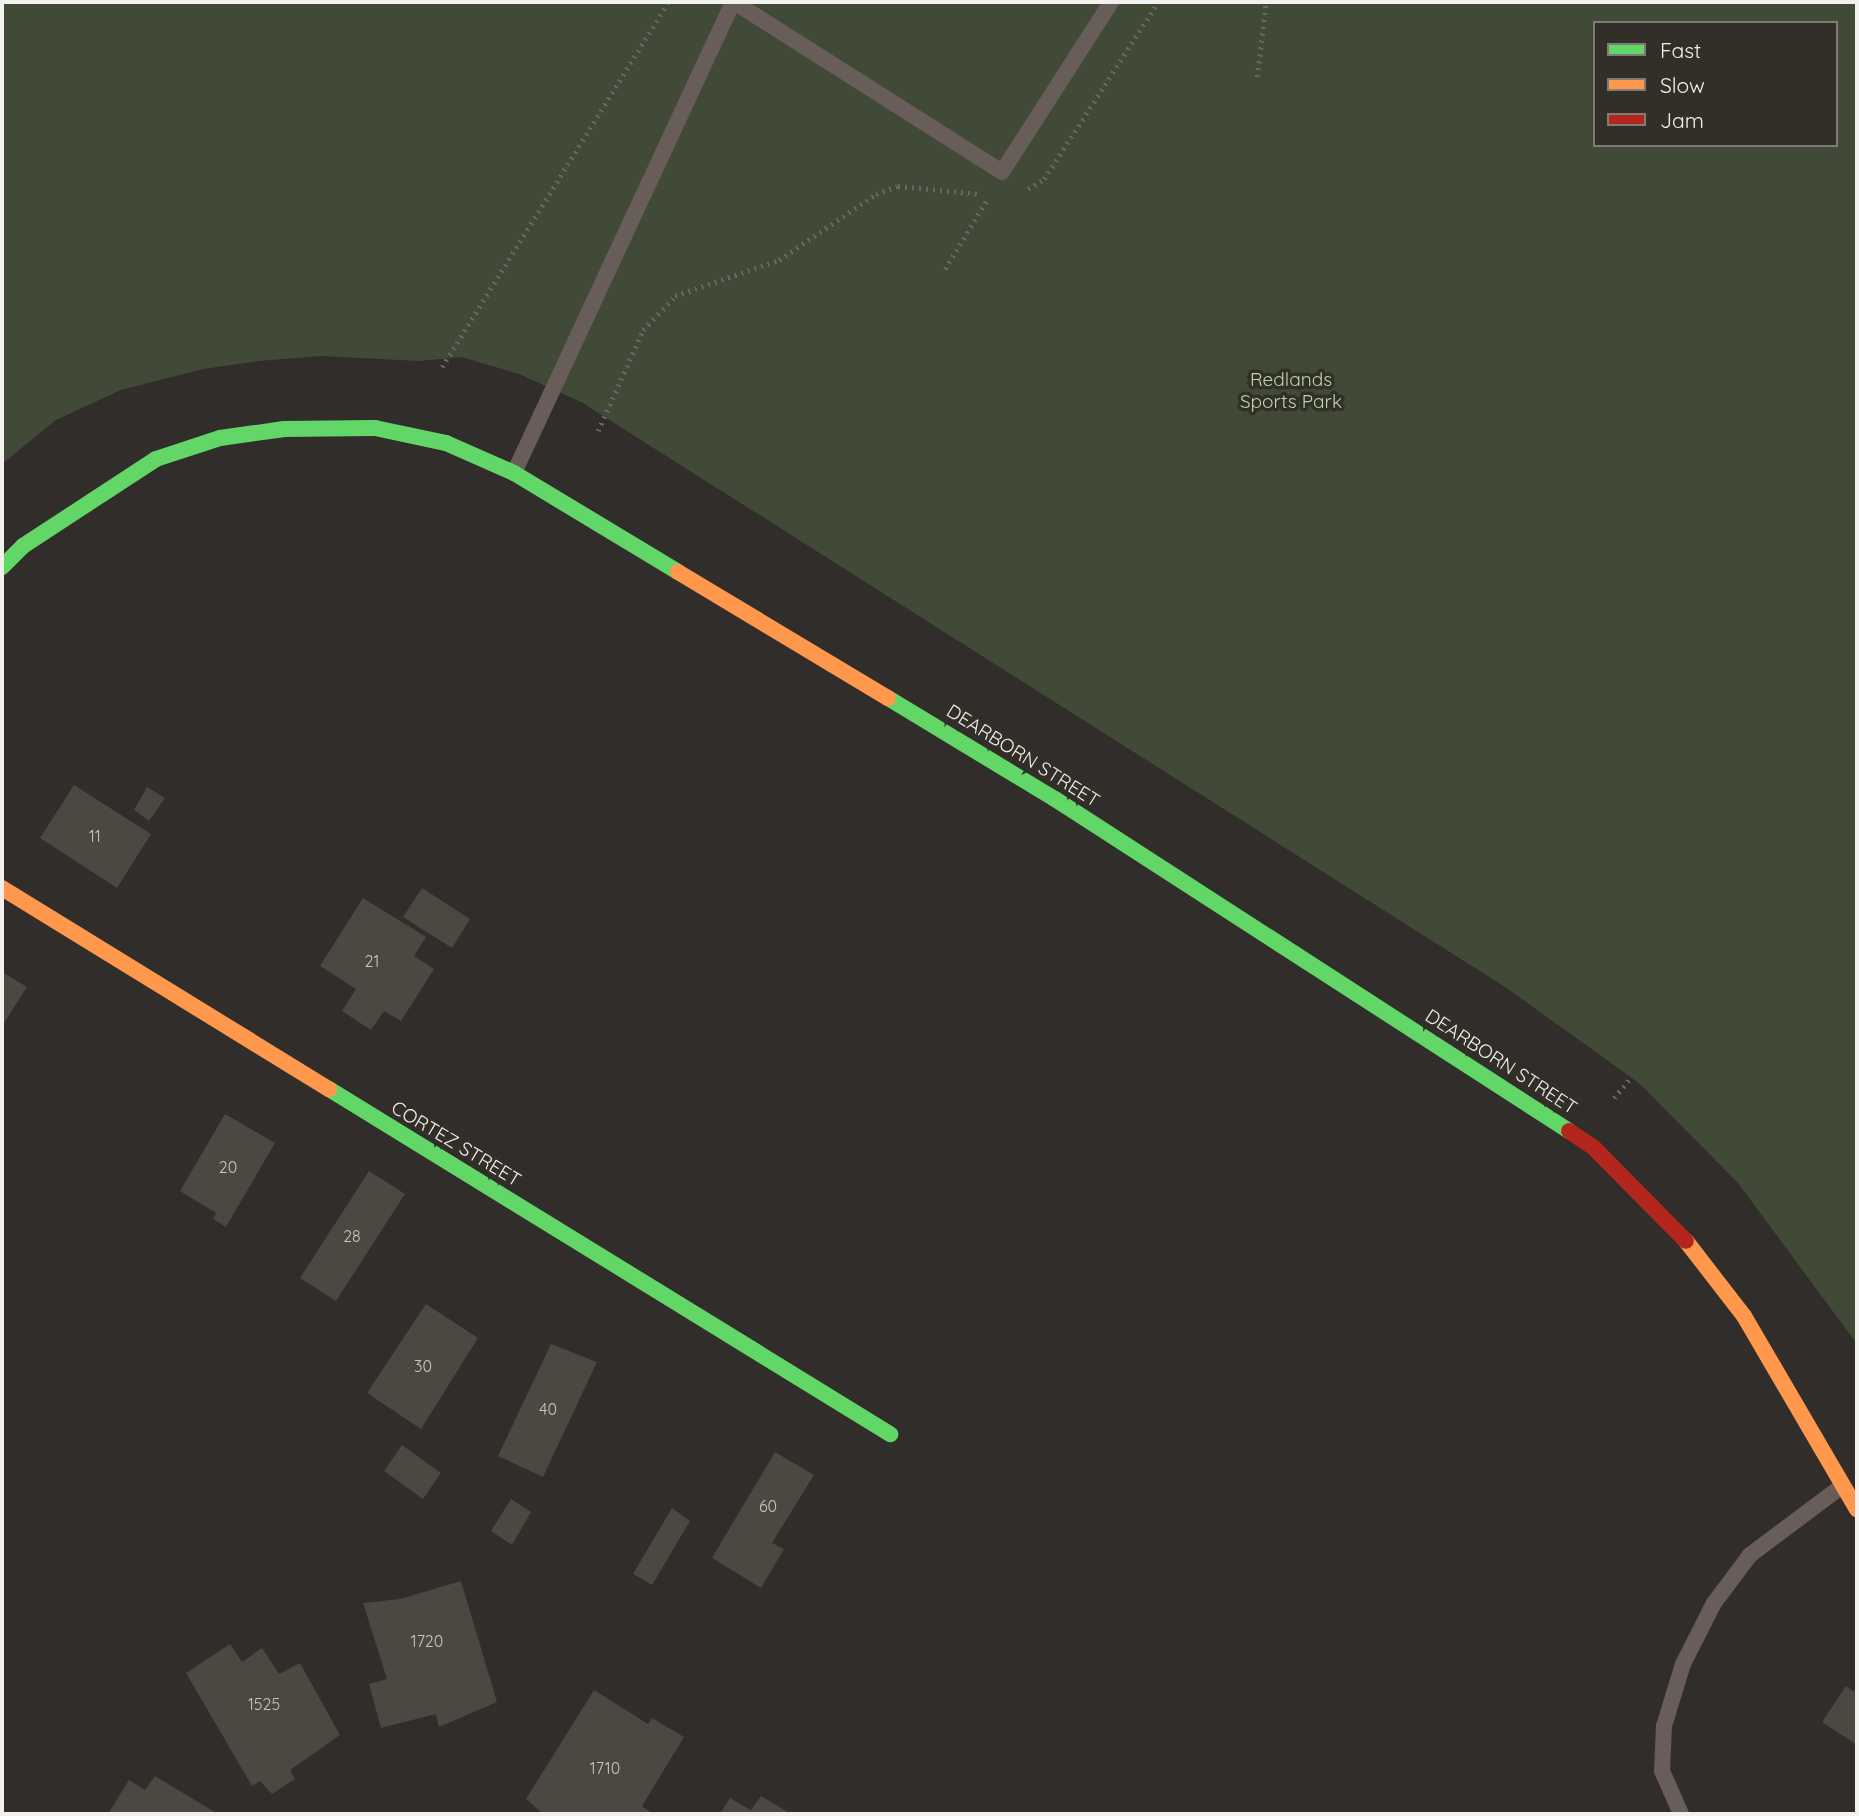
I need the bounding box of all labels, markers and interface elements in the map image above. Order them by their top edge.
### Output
legend [1593,21,1838,147]
text: Fast [1660,37,1701,63]
text: Slow [1660,72,1705,98]
text: Jam [1660,107,1704,133]
park label: Redlands Sports Park [1240,369,1342,413]
street label: DEARBORN STREET [942,700,1104,812]
house number: 11 [89,826,101,846]
house number: 21 [365,951,379,971]
street label: DEARBORN STREET [1421,1004,1581,1120]
street label: CORTEZ STREET [387,1096,525,1192]
house number: 20 [219,1157,237,1177]
house number: 28 [343,1226,361,1246]
house number: 30 [414,1356,432,1376]
house number: 40 [539,1399,557,1419]
house number: 60 [759,1496,777,1516]
house number: 1720 [411,1631,443,1651]
house number: 1525 [248,1694,280,1714]
house number: 1710 [590,1758,620,1778]

